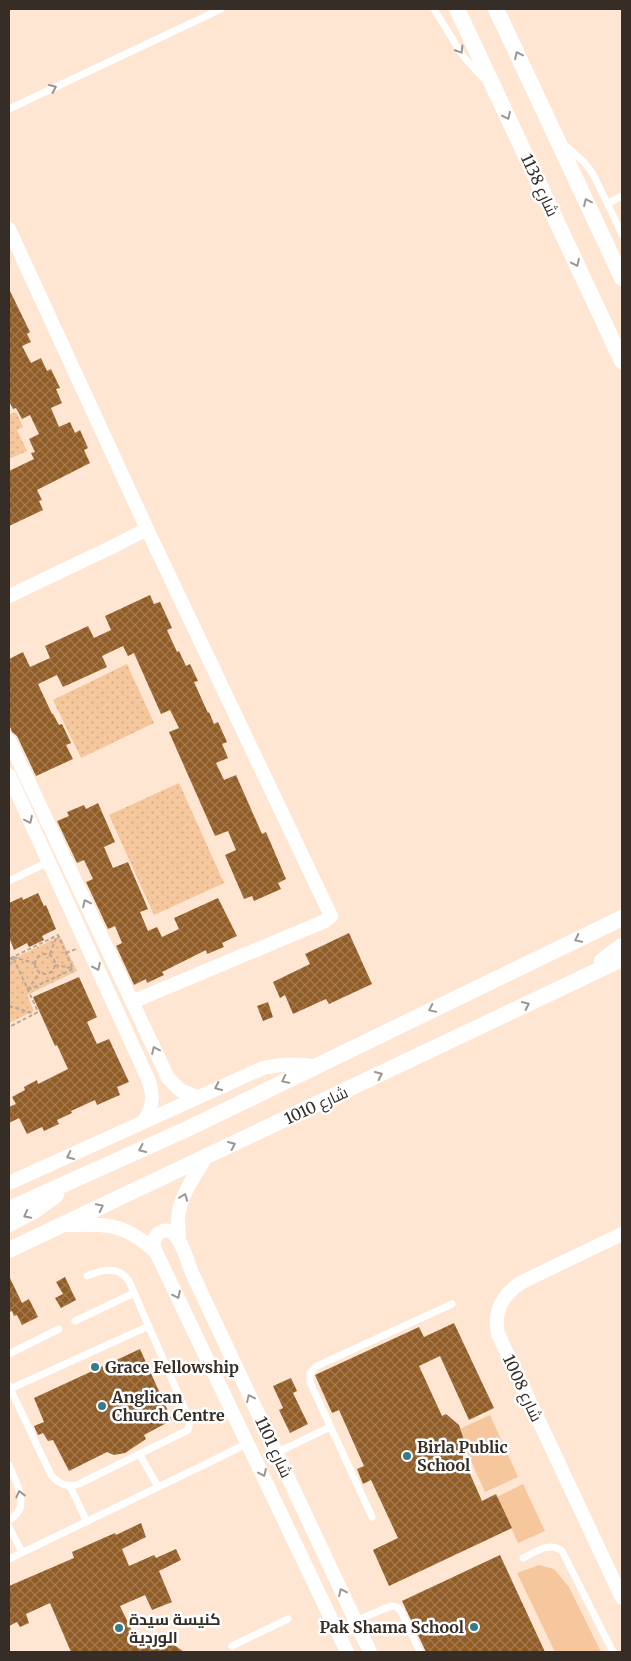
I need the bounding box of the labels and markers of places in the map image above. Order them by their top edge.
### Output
place label: Grace Fellowship [105,1357,239,1377]
marker: Grace Fellowship [89,1361,101,1373]
place label: Anglican Church Centre [111,1387,225,1425]
marker: Anglican Church Centre [96,1400,108,1412]
place label: Birla Public School [417,1437,508,1475]
marker: Birla Public School [401,1450,413,1462]
place label: كنيسة سيدة الوردية [129,1609,221,1647]
place label: Pak Shama School [319,1617,464,1637]
marker: Pak Shama School [468,1621,480,1633]
marker: كنيسة سيدة الوردية [113,1622,125,1634]

